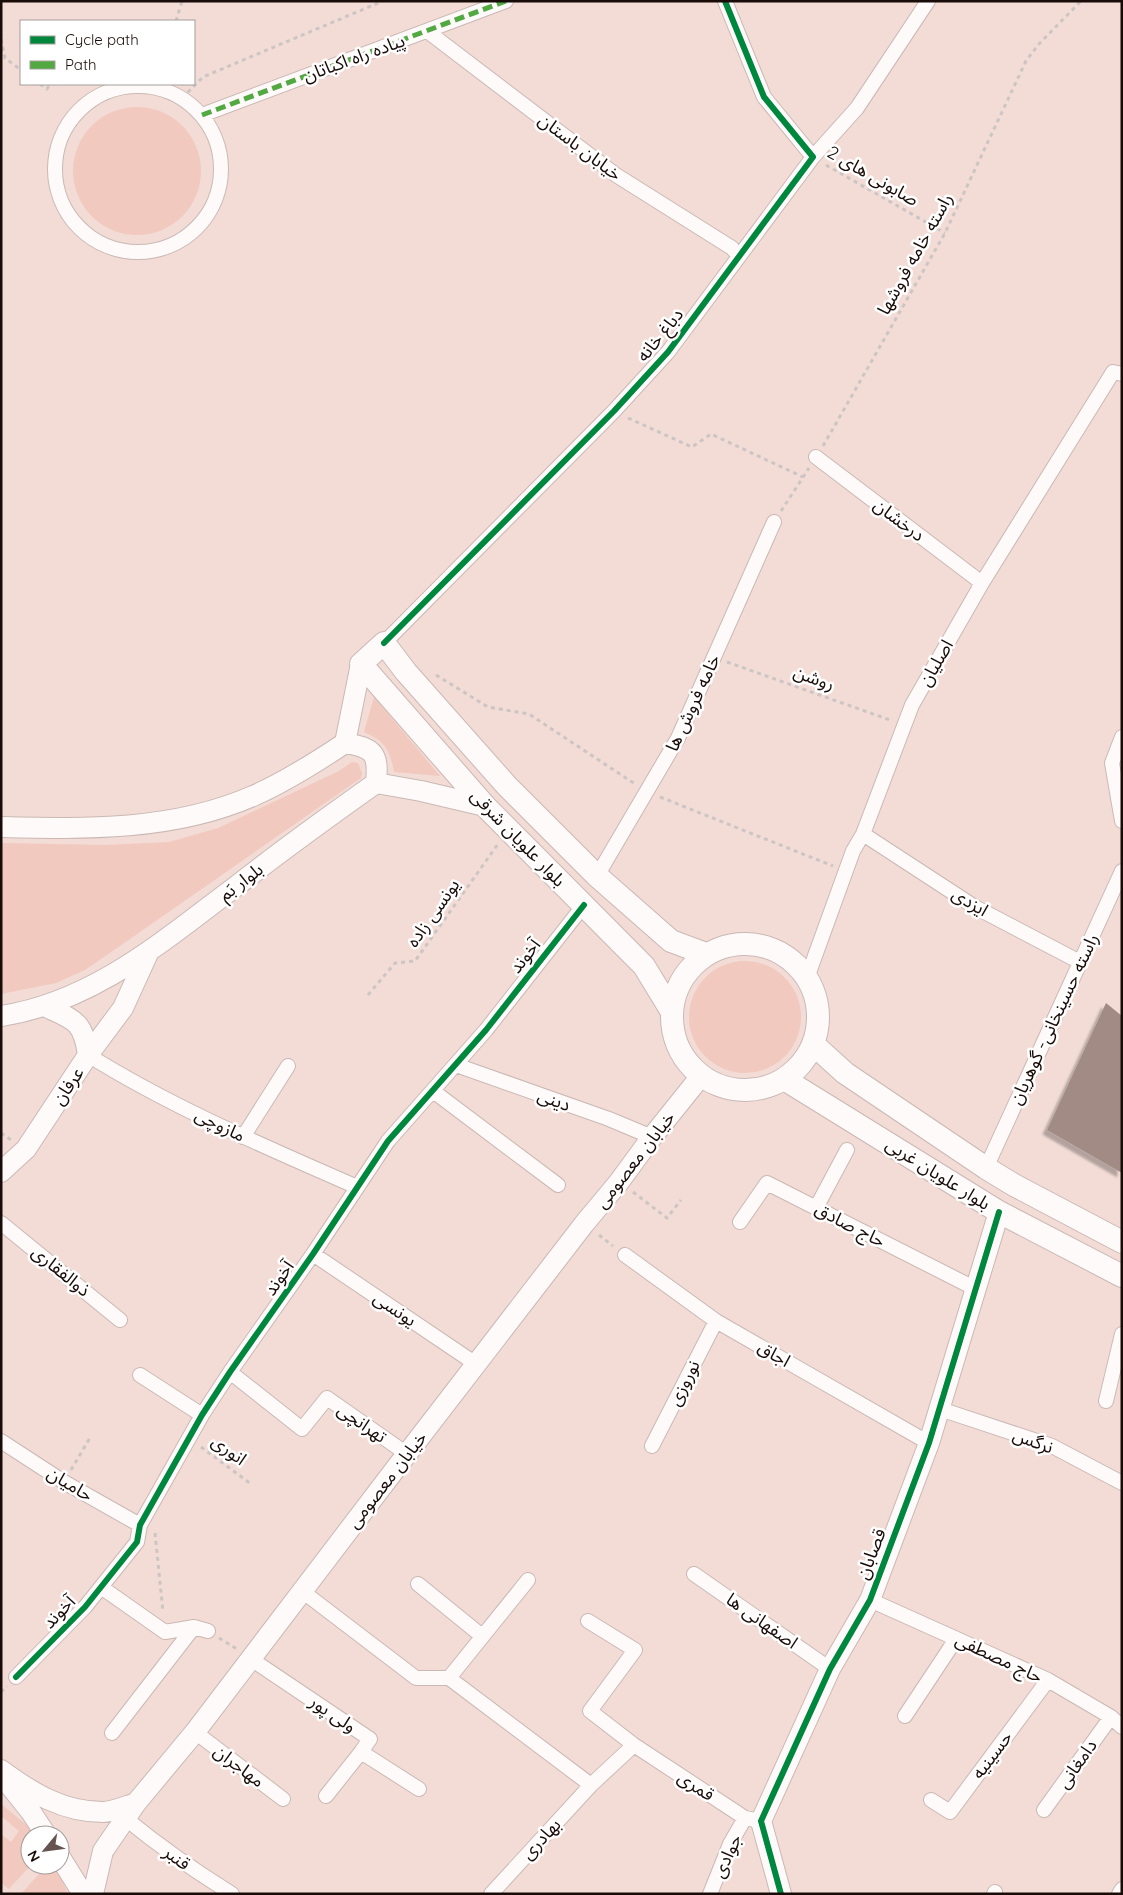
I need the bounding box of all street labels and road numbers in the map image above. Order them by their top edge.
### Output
street label: پیاده راه اکباتان [300,28,408,87]
street label: خیابان باستان [534,108,626,185]
street label: صابونی های 2 [823,140,923,211]
street label: راسته خامه فروشها [872,189,957,319]
street label: دباغ خانه [631,303,690,368]
street label: درخشان [869,493,929,546]
street label: اصلیان [913,635,958,690]
street label: خامه فروش ها [660,651,725,755]
street label: روشن [791,660,838,696]
street label: بلوار علویان شرقی [466,784,571,891]
street label: بلوار بَم [214,858,269,907]
street label: یونسی زاده [401,874,465,951]
street label: ایزدی [948,882,993,921]
street label: راسته حسینخانی- گوهریان [1004,930,1103,1108]
street label: آخوند [504,933,546,978]
street label: عرفان [47,1062,89,1109]
street label: دینی [535,1083,574,1116]
street label: مازوچی [191,1103,249,1147]
street label: خیابان معصومی [590,1107,680,1213]
street label: بلوار علویان غربی [882,1132,995,1215]
street label: حاج صادق [810,1197,889,1254]
street label: ذوالفقاری [27,1240,95,1301]
street label: آخوند [258,1255,299,1300]
street label: یونسی [369,1286,421,1331]
street label: اجاق [754,1335,795,1372]
street label: نوروزی [662,1356,705,1410]
street label: تهرانچی [333,1397,391,1448]
street label: نرگس [1010,1423,1057,1458]
street label: خیابان معصومی [342,1427,432,1533]
street label: انوری [207,1429,251,1470]
street label: حامیان [43,1461,97,1506]
street label: قصابان [850,1525,891,1583]
street label: اصفهانی ها [722,1588,803,1654]
street label: آخوند [37,1590,81,1633]
street label: حاج مصطفی [951,1627,1047,1690]
street label: ولی پور [305,1689,361,1738]
street label: حسینیه [966,1726,1017,1783]
street label: دامغانی [1051,1735,1102,1793]
street label: مهاجران [209,1739,269,1792]
street label: قمری [674,1765,719,1806]
street label: بهادری [516,1813,565,1864]
street label: جوادی [706,1830,747,1881]
street label: قنبر [159,1840,195,1875]

